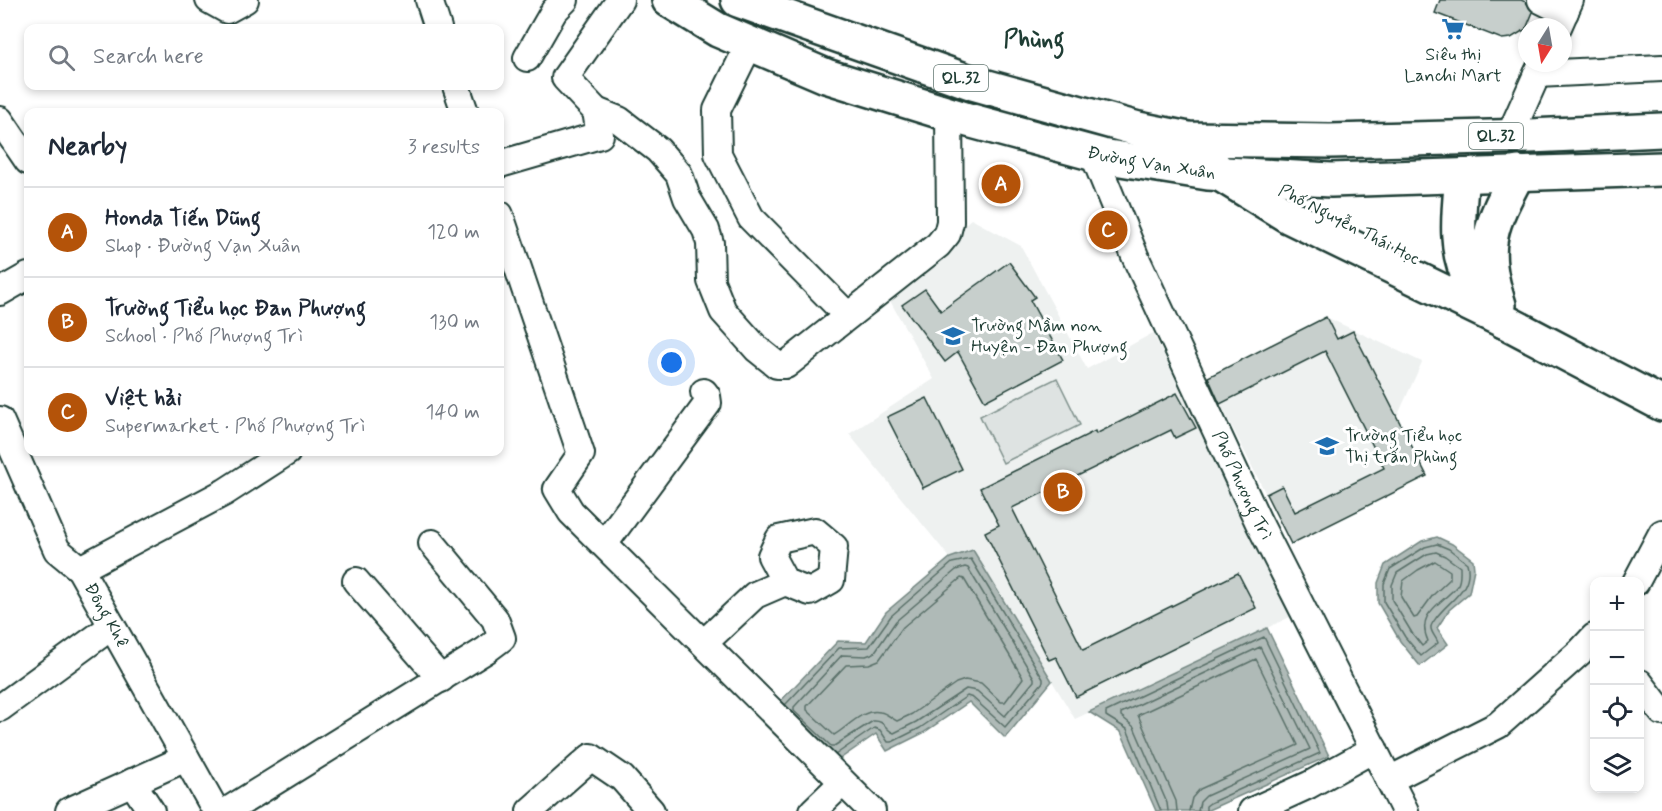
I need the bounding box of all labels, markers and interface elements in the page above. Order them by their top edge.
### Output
supermarket icon: Siêu thị Lanchi Mart [1440,16,1466,42]
north arrow [1518,18,1572,72]
search box [24,24,504,90]
district label: Phùng [1003,25,1065,59]
icon: search [45,41,78,74]
text: Search here [93,43,204,71]
place label: Siêu thị Lanchi Mart [1404,43,1502,88]
road number: QL.32 [934,65,988,91]
road number: QL.32 [1469,123,1523,149]
text: Nearby [48,130,127,164]
text: 3 results [408,134,480,161]
street label: Đường Vạn Xuân [1085,141,1216,185]
pin: A [982,162,1020,207]
street label: Phố Nguyễn Thái Học [1273,179,1424,273]
text: Honda Tiến Dũng [105,205,261,233]
pin: C [1088,208,1128,252]
text: A [61,219,74,246]
text: 120 m [427,219,480,246]
text: Shop · Đường Vạn Xuân [105,233,301,260]
text: Trường Tiểu học Đan Phượng [105,295,366,323]
text: B [61,309,74,336]
text: 130 m [429,309,480,336]
place label: Trường Mầm non Huyện - Đan Phượng [971,314,1128,361]
text: School · Phố Phượng Trì [105,323,302,350]
school or university icon: Trường Mầm non Huyện - Đan Phượng [940,323,966,349]
your location [657,348,686,377]
text: Việt hải [105,385,182,413]
text: C [60,399,75,426]
text: 140 m [426,399,480,426]
text: Supermarket · Phố Phượng Trì [105,413,365,440]
place label: Trường Tiểu học Thị trấn Phùng [1345,424,1462,471]
street label: Phố Phượng Trì [1206,427,1277,544]
school or university icon: Trường Tiểu học Thị trấn Phùng [1314,433,1340,459]
pin: B [1044,470,1082,514]
map controls [1590,577,1644,793]
button: + [1590,577,1644,631]
street label: Đông Khê [78,578,134,652]
button: − [1590,631,1644,685]
button: locate [1590,685,1644,739]
button: layers [1590,739,1644,793]

